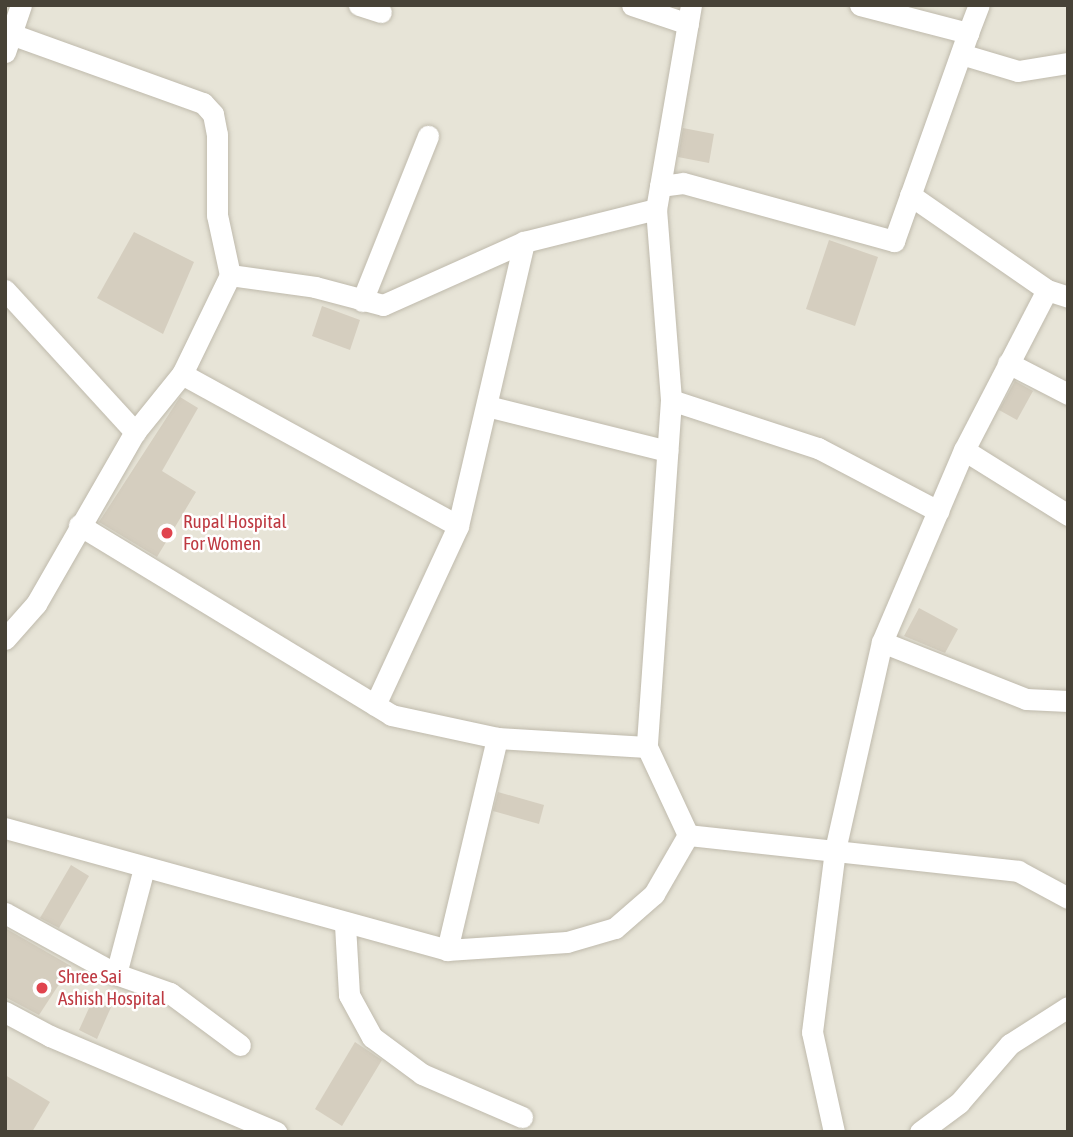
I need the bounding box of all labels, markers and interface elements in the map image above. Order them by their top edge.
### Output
place label: Rupal Hospital For Women [183,511,287,555]
marker: Rupal Hospital For Women [157,523,177,543]
place label: Shree Sai Ashish Hospital [58,966,166,1010]
marker: Shree Sai Ashish Hospital [32,978,52,998]

